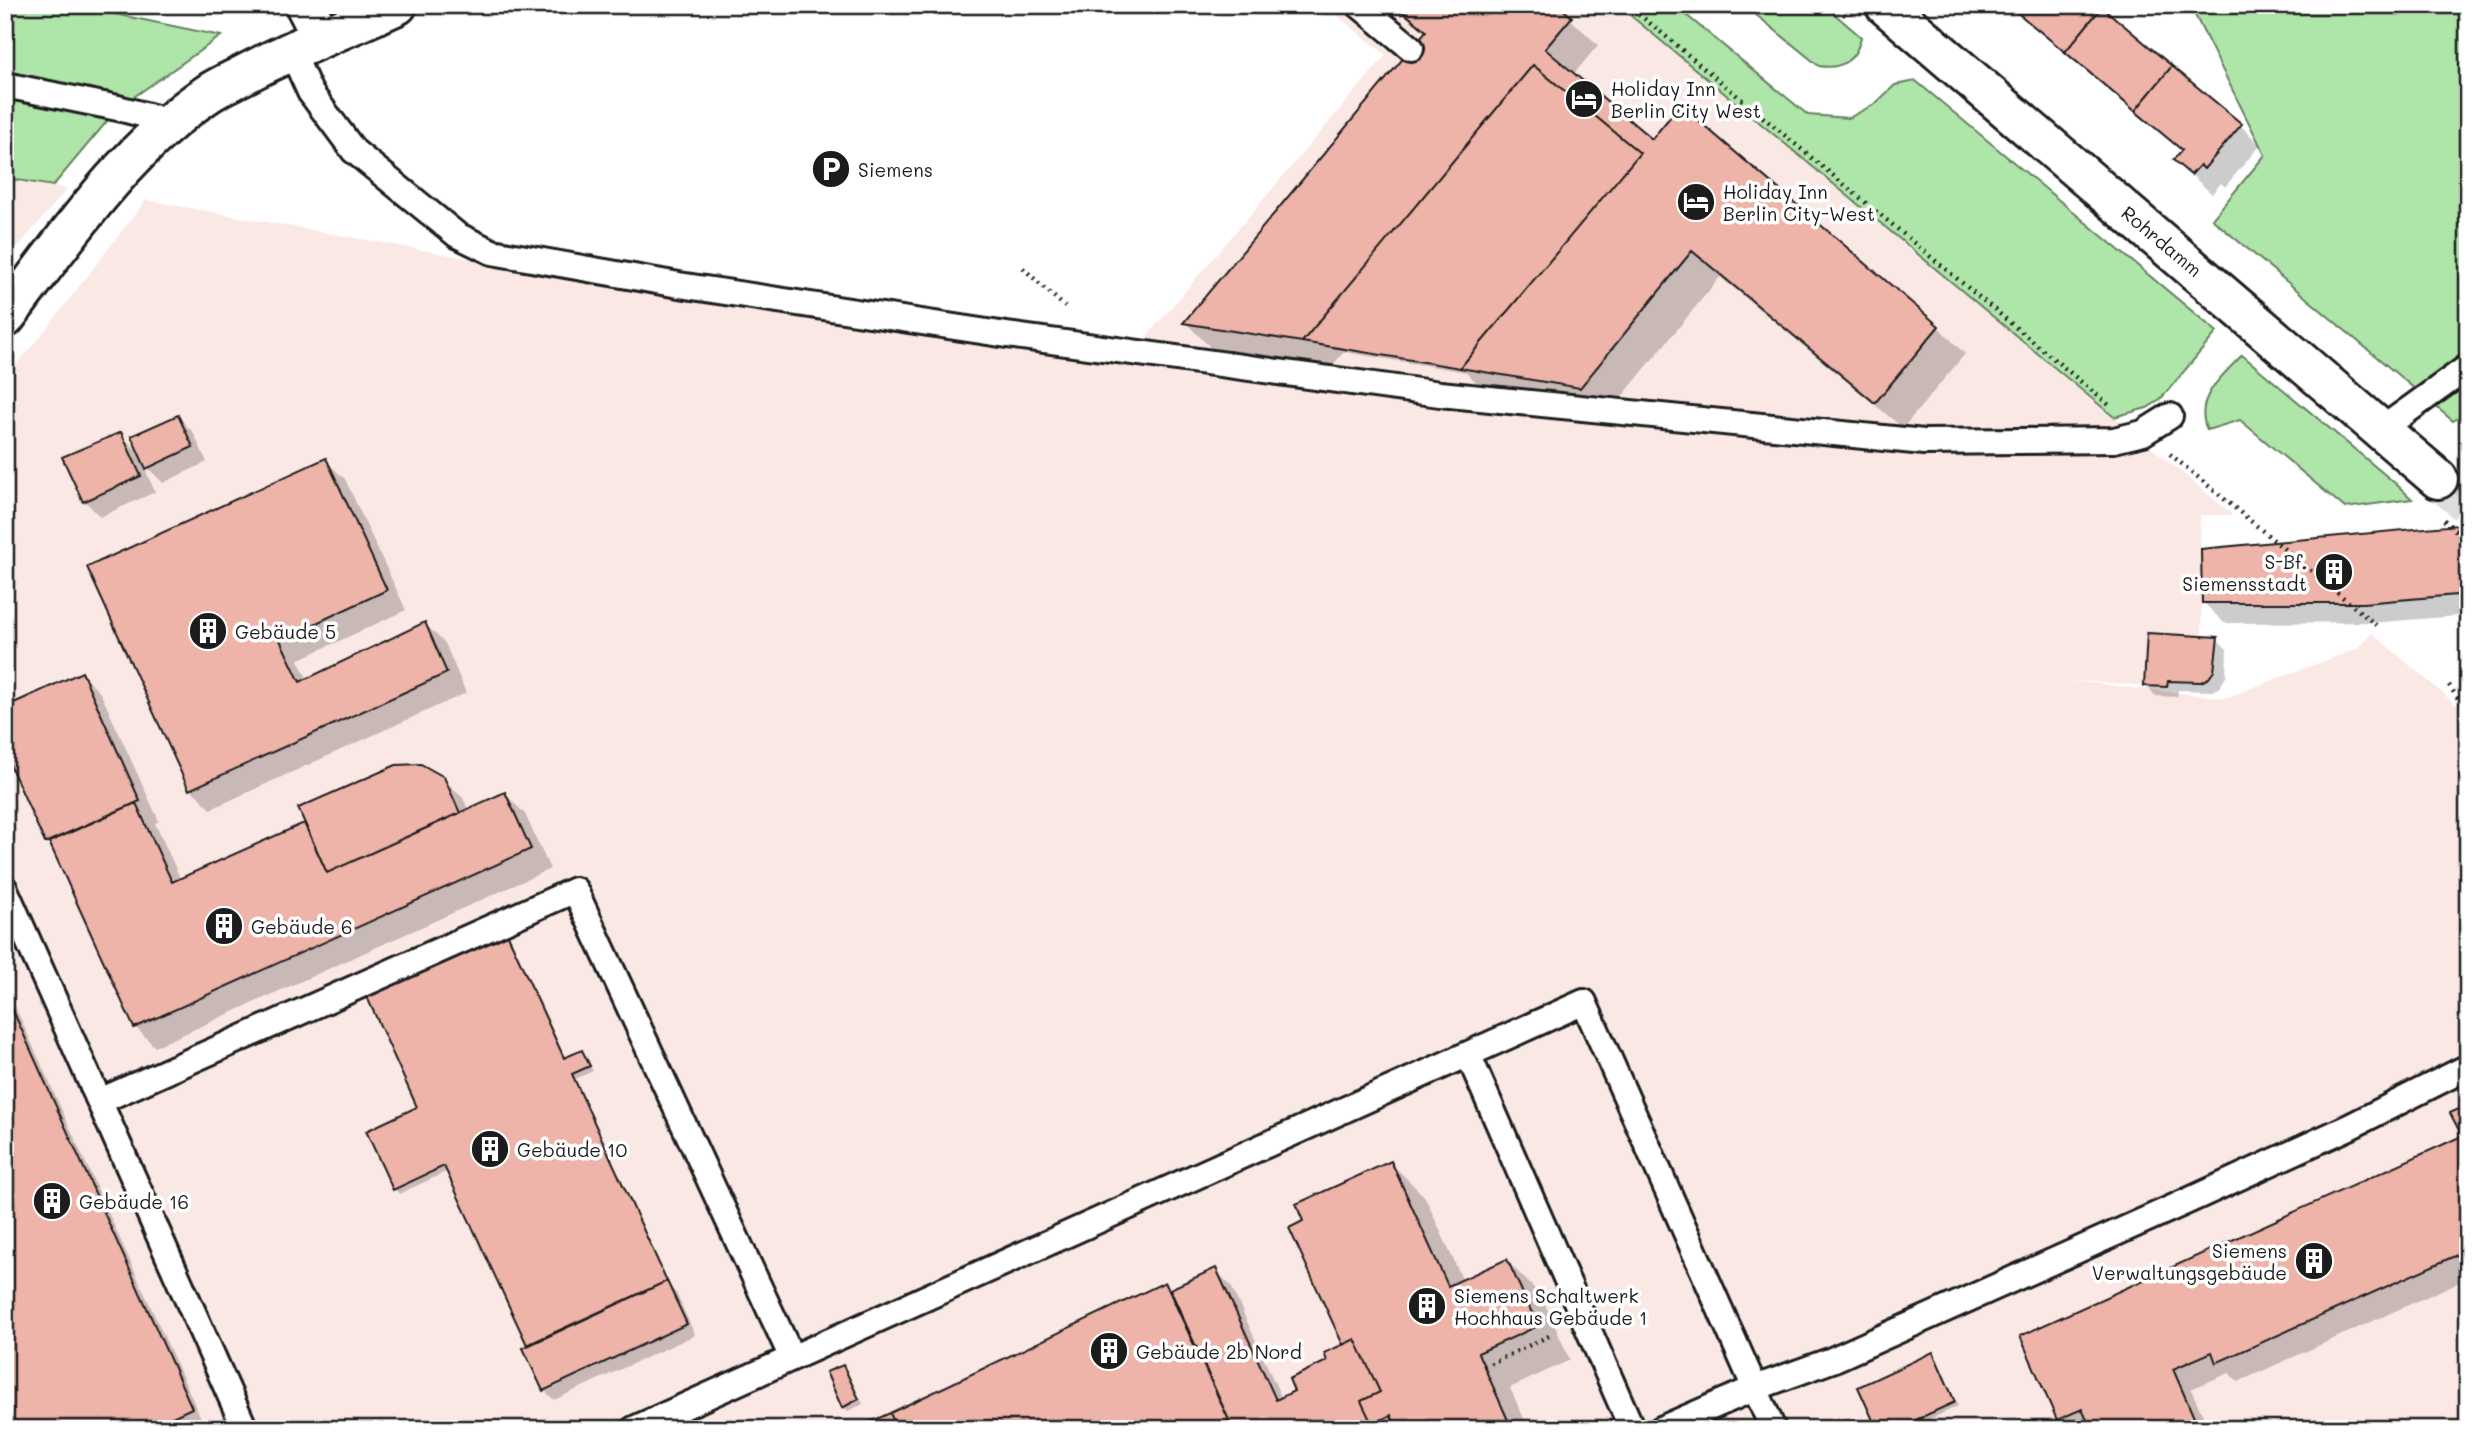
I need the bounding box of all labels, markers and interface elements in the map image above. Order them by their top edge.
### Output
place label: Holiday Inn Berlin City West [1611,76,1761,123]
hotel icon: Holiday Inn Berlin City West [1563,78,1605,120]
parking icon: Siemens [810,148,852,190]
place label: Siemens [858,157,933,182]
place label: Holiday Inn Berlin City-West [1723,179,1875,226]
hotel icon: Holiday Inn Berlin City-West [1675,181,1717,223]
street label: Rohrdamm [2116,200,2208,282]
place label: S-Bf. Siemensstadt [2182,549,2307,596]
building icon: S-Bf. Siemensstadt [2313,551,2355,593]
building icon: Gebäude 5 [187,610,229,652]
place label: Gebäude 5 [235,619,336,644]
building icon: Gebäude 6 [203,905,245,947]
place label: Gebäude 6 [251,914,353,939]
building icon: Gebäude 10 [469,1128,511,1170]
place label: Gebäude 10 [517,1137,628,1162]
building icon: Gebäude 16 [31,1180,73,1222]
place label: Gebäude 16 [79,1189,189,1214]
place label: Siemens Verwaltungsgebäude [2092,1238,2287,1285]
building icon: Siemens Verwaltungsgebäude [2293,1240,2335,1282]
place label: Siemens Schaltwerk Hochhaus Gebäude 1 [1454,1283,1648,1330]
building icon: Siemens Schaltwerk Hochhaus Gebäude 1 [1406,1285,1448,1327]
building icon: Gebäude 2b Nord [1088,1330,1130,1372]
place label: Gebäude 2b Nord [1136,1339,1302,1364]

